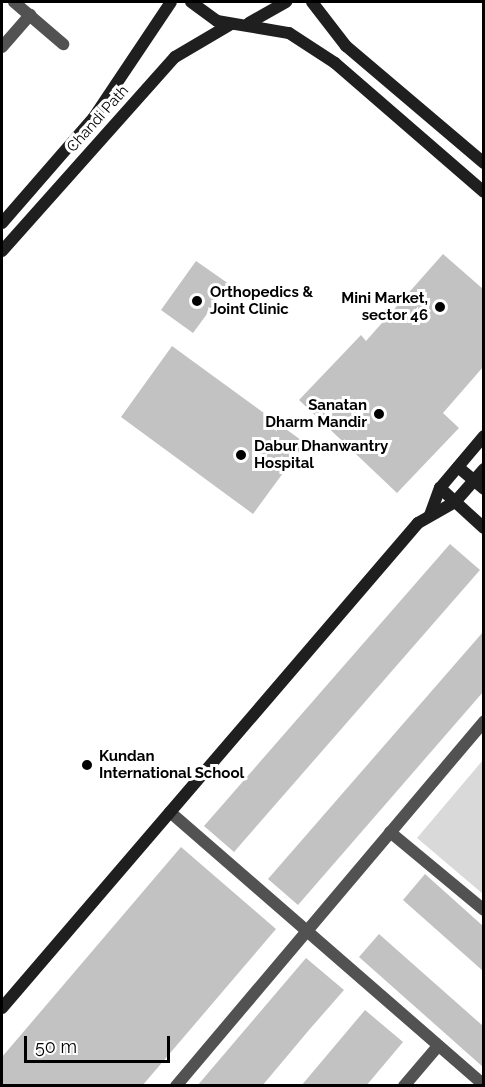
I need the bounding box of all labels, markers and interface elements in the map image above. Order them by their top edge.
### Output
street label: Chandi Path [63,82,133,156]
place label: Orthopedics & Joint Clinic [210,283,313,318]
place label: Mini Market, sector 46 [341,289,428,324]
marker: Orthopedics & Joint Clinic [188,292,206,310]
marker: Mini Market, sector 46 [433,300,447,314]
place label: Sanatan Dharm Mandir [265,396,367,431]
marker: Sanatan Dharm Mandir [372,407,386,421]
place label: Dabur Dhanwantry Hospital [254,437,389,472]
marker: Dabur Dhanwantry Hospital [232,446,250,464]
place label: Kundan International School [99,747,245,782]
marker: Kundan International School [80,758,94,772]
scale bar [27,1024,172,1062]
text: 50 m [35,1036,77,1057]

